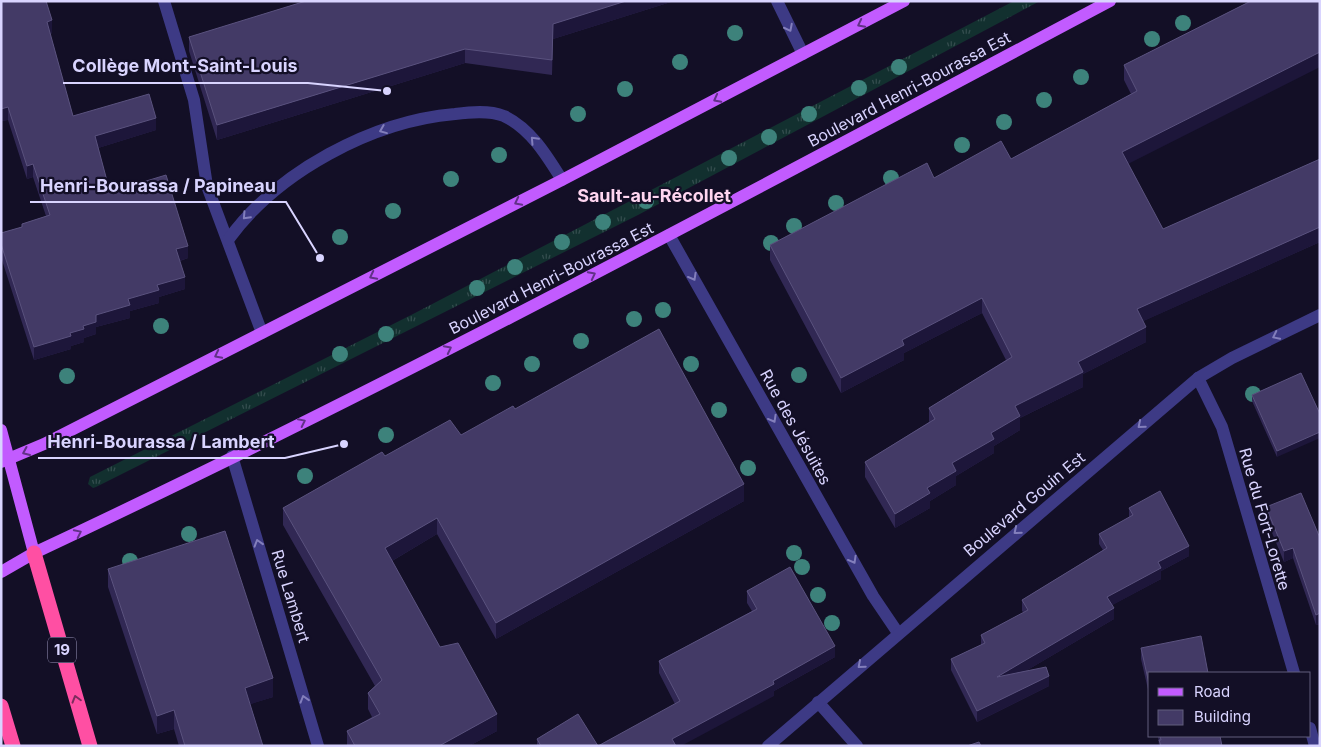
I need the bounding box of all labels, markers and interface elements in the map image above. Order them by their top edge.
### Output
one-way arrow [857,18,866,28]
one-way arrow [783,23,794,32]
street label: Boulevard Henri-Bourassa Est [804,27,1014,151]
callout: Collège Mont-Saint-Louis [63,50,308,83]
text: Collège Mont-Saint-Louis [72,55,298,76]
one-way arrow [713,93,722,103]
one-way arrow [379,124,388,134]
one-way arrow [531,137,540,146]
callout: Henri-Bourassa / Papineau [30,169,286,202]
text: Henri-Bourassa / Papineau [40,175,276,196]
district label: Sault-au-Récollet [577,185,731,206]
one-way arrow [514,196,523,206]
one-way arrow [243,210,252,219]
street label: Boulevard Henri-Bourassa Est [445,218,657,338]
one-way arrow [370,270,379,280]
one-way arrow [587,271,596,281]
one-way arrow [687,272,697,281]
one-way arrow [1272,330,1281,341]
one-way arrow [442,345,451,355]
one-way arrow [214,349,223,359]
street label: Rue des Jésuites [756,366,836,488]
one-way arrow [767,413,777,422]
one-way arrow [297,417,306,428]
one-way arrow [1138,420,1147,428]
callout: Henri-Bourassa / Lambert [38,425,285,458]
text: Henri-Bourassa / Lambert [47,431,275,452]
one-way arrow [22,445,31,456]
street label: Rue du Fort-Lorette [1235,445,1295,593]
street label: Boulevard Gouin Est [959,447,1089,561]
one-way arrow [1014,525,1023,534]
one-way arrow [73,528,82,539]
one-way arrow [253,540,263,548]
street label: Rue Lambert [267,547,315,645]
one-way arrow [846,555,856,564]
road number: 19 [48,638,76,662]
one-way arrow [858,659,867,668]
legend [1148,672,1311,737]
text: Road [1194,682,1230,701]
one-way arrow [72,695,82,704]
one-way arrow [300,695,310,704]
text: Building [1194,707,1251,726]

